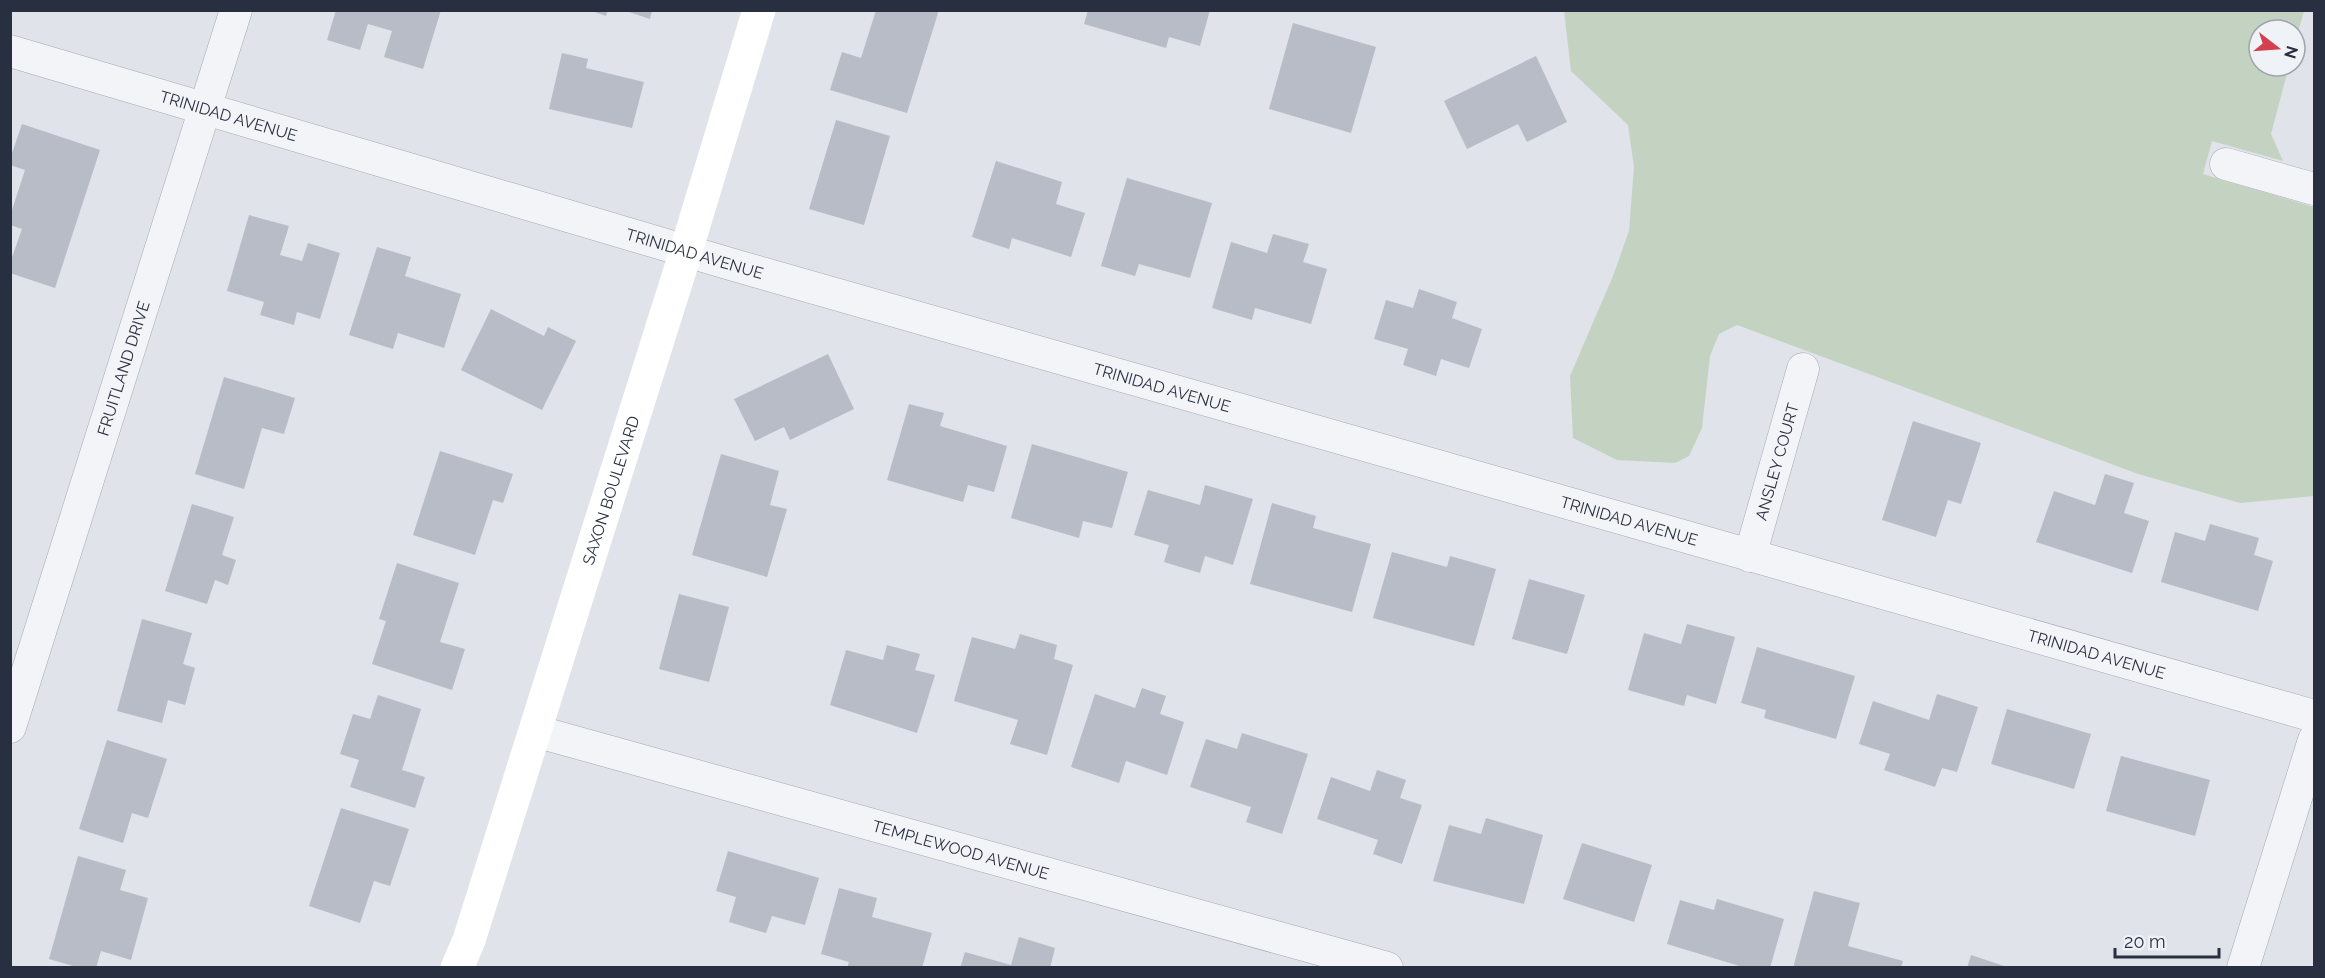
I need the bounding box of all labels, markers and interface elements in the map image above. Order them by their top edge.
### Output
north arrow [2247,18,2307,78]
text: N [2280,44,2302,61]
street label: TRINIDAD AVENUE [158,86,300,145]
street label: TRINIDAD AVENUE [624,224,766,283]
street label: FRUITLAND DRIVE [93,298,153,438]
street label: TRINIDAD AVENUE [1091,359,1233,416]
street label: ANSLEY COURT [1751,401,1802,523]
street label: SAXON BOULEVARD [578,414,643,567]
street label: TRINIDAD AVENUE [1558,492,1700,549]
street label: TRINIDAD AVENUE [2026,625,2168,683]
street label: TEMPLEWOOD AVENUE [870,816,1052,883]
scale bar [2115,921,2218,959]
text: 20 m [2124,931,2166,952]

